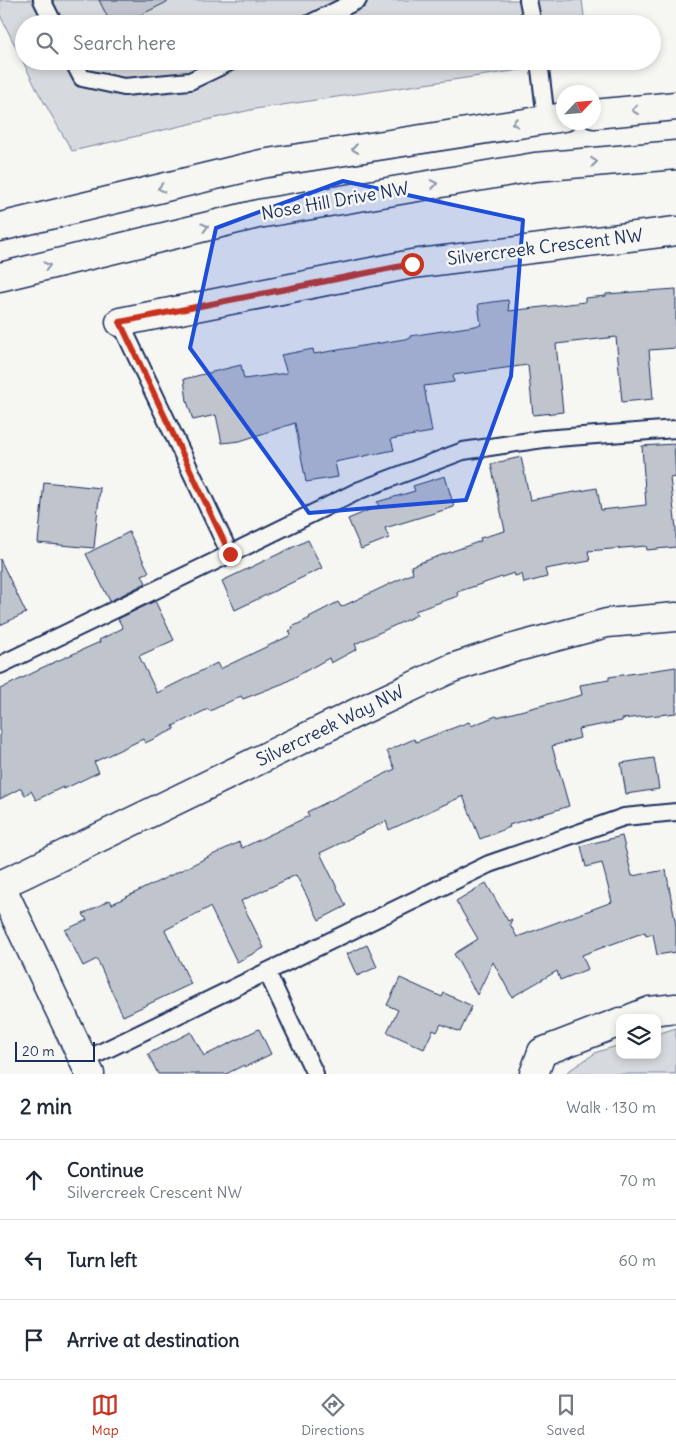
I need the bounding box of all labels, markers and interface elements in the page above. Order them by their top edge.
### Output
search box [15,15,661,70]
icon: search [33,29,61,57]
text: Search here [73,31,176,55]
north arrow [556,85,601,130]
one-way arrow [630,104,638,115]
one-way arrow [511,118,520,128]
one-way arrow [350,143,358,154]
one-way arrow [591,156,599,167]
street label: Nose Hill Drive NW [259,176,411,225]
one-way arrow [429,180,438,190]
one-way arrow [157,182,166,193]
one-way arrow [201,222,210,233]
street label: Silvercreek Crescent NW [446,223,644,270]
route start [401,253,424,276]
one-way arrow [43,261,52,272]
route end [219,543,242,566]
street label: Silvercreek Way NW [252,680,408,771]
map controls [616,1014,661,1059]
button: layers [616,1014,661,1059]
scale bar [15,1039,95,1062]
text: 20 m [22,1042,55,1060]
text: 2 min [20,1093,72,1120]
text: Walk · 130 m [566,1097,656,1117]
text: Continue [67,1158,144,1182]
icon: ahead [20,1166,48,1194]
text: 70 m [620,1170,656,1190]
text: Silvercreek Crescent NW [67,1182,242,1202]
icon: left [20,1246,48,1274]
text: Turn left [67,1248,137,1272]
text: 60 m [618,1250,656,1270]
icon: arrive [20,1326,48,1354]
text: Arrive at destination [67,1328,240,1352]
tab: Map [91,1391,119,1439]
tab: Directions [301,1391,364,1439]
tab: Saved [547,1391,585,1439]

